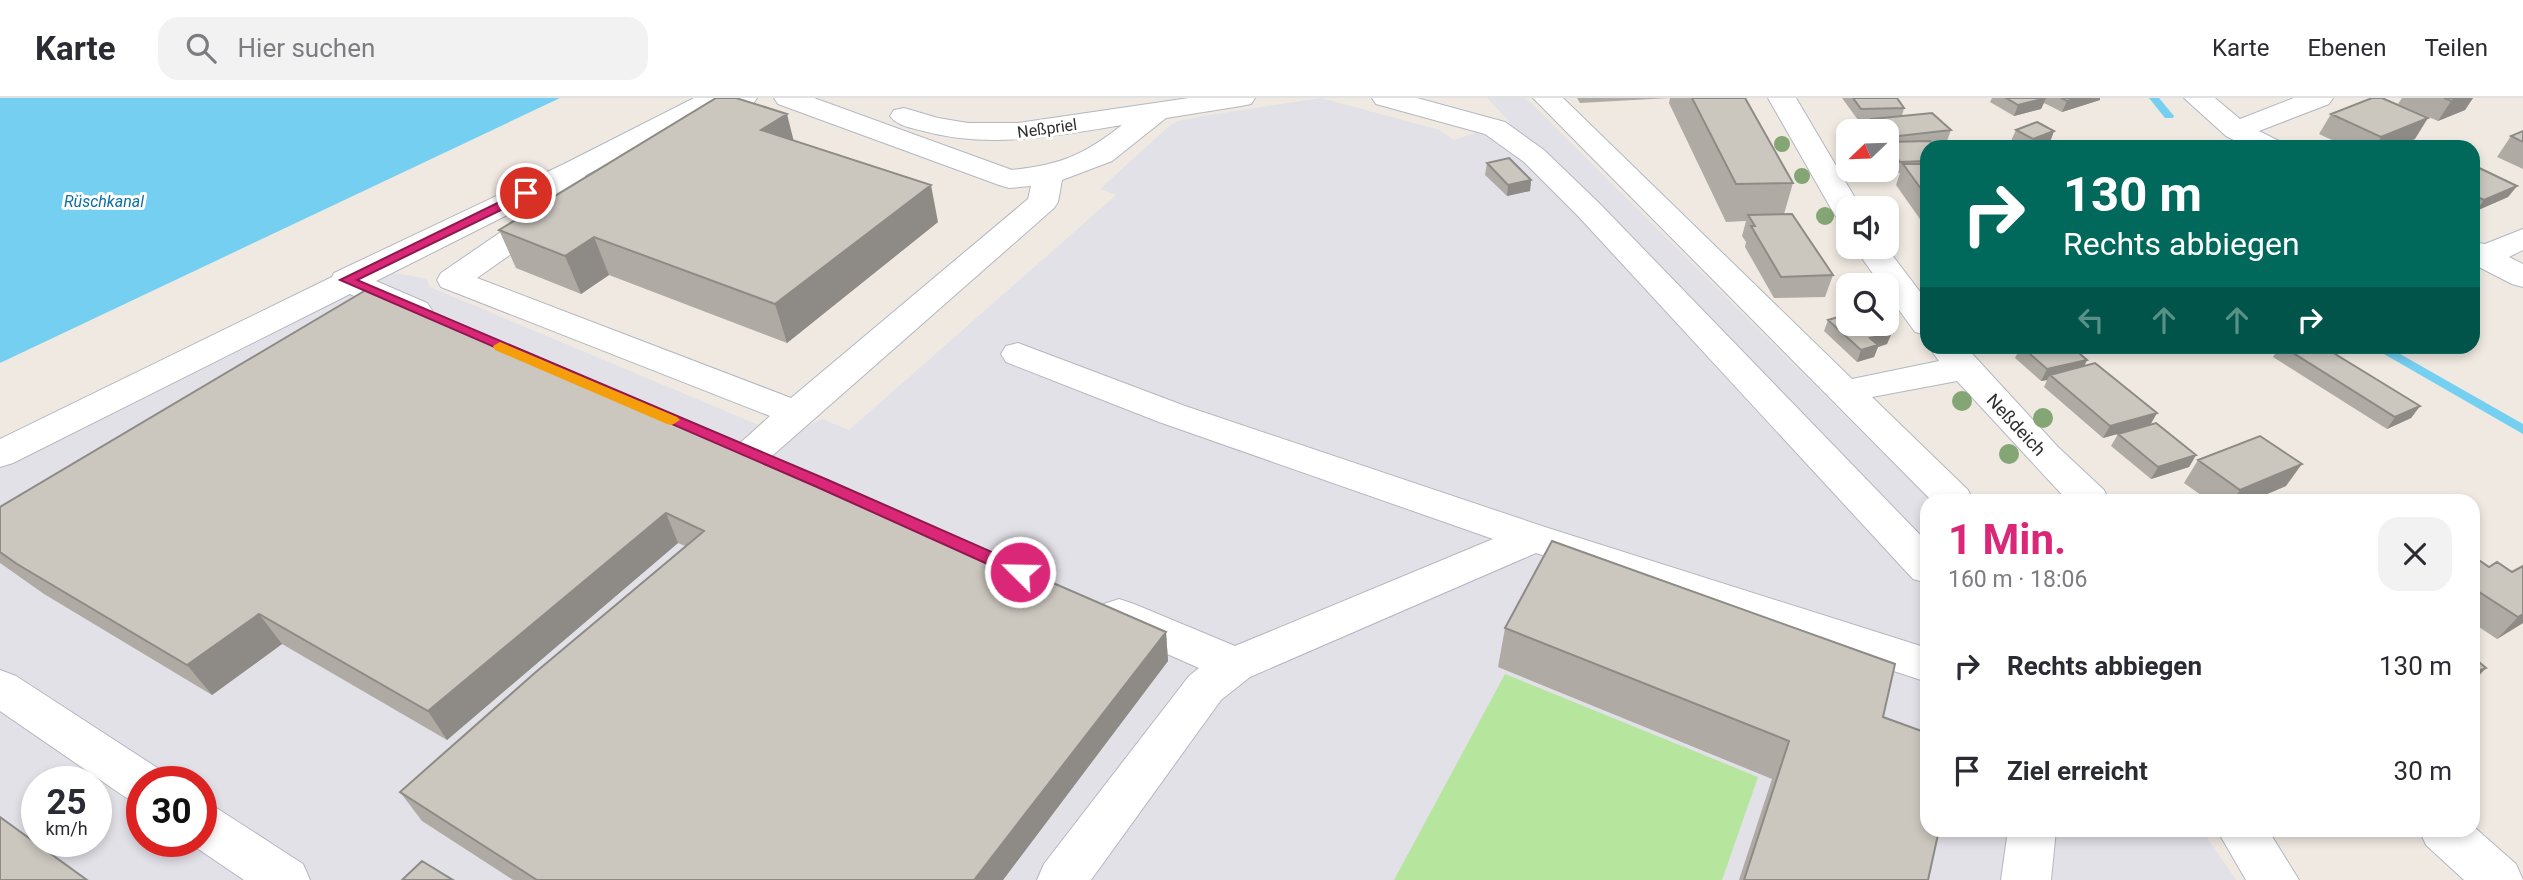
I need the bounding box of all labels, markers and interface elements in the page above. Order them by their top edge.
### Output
search box [158,17,648,80]
text: Karte [35,29,116,68]
icon: search [182,29,220,67]
text: Hier suchen [238,33,375,63]
text: Karte [2212,34,2269,62]
text: Ebenen [2307,34,2386,62]
text: Teilen [2424,34,2488,62]
street label: Neßpriel [1016,115,1078,142]
north arrow [1836,119,1899,182]
map controls [1836,119,1899,336]
pin [496,163,556,223]
text: 130 m [2063,166,2202,223]
icon: right [1948,168,2039,259]
icon: arrive [507,174,545,212]
water label: Rüschkanal [64,192,144,211]
button: sound [1836,196,1899,259]
text: Rechts abbiegen [2063,225,2300,263]
button: search [1836,273,1899,336]
icon: left [2072,301,2110,339]
icon: ahead [2145,301,2183,339]
icon: ahead [2218,301,2256,339]
icon: right [2291,301,2329,339]
street label: Neßdeich [1983,390,2050,460]
text: 1 Min. [1948,515,2066,564]
button: close [2378,517,2452,591]
position arrow [983,535,1057,609]
text: 160 m · 18:06 [1948,566,2087,593]
icon: right [1948,647,1986,685]
text: Rechts abbiegen [2007,651,2202,681]
text: 130 m [2379,651,2452,681]
icon: arrive [1948,752,1986,790]
text: Ziel erreicht [2007,756,2148,786]
text: 30 m [2394,756,2452,786]
speed limit sign: 30 [126,766,217,857]
text: 25 [46,782,87,823]
text: km/h [45,818,88,839]

